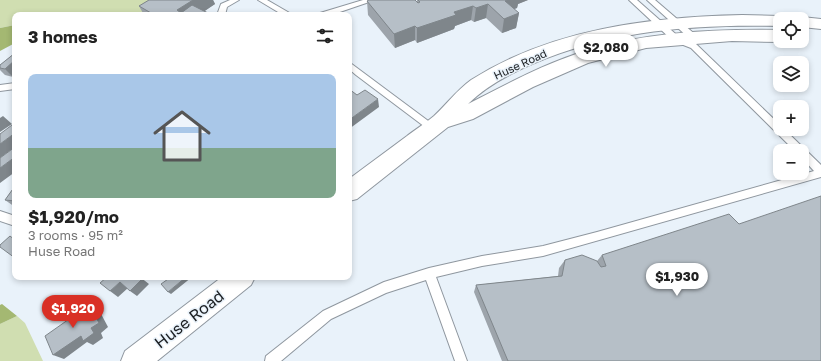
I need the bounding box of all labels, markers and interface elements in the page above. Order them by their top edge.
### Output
map controls [773,12,809,180]
button: locate [773,12,809,48]
icon: filters [314,25,336,47]
text: 3 homes [28,26,98,47]
pin: $2,080 [573,34,639,68]
text: $2,080 [583,39,629,55]
street label: Huse Road [491,46,549,82]
button: layers [773,56,809,92]
icon: home [146,100,218,172]
button: + [773,100,809,136]
button: − [773,144,809,180]
text: $1,920/mo [28,206,119,227]
text: 3 rooms · 95 m² [28,227,123,243]
text: Huse Road [28,243,95,259]
pin: $1,930 [644,263,710,297]
text: $1,930 [655,268,699,284]
street label: Huse Road [150,286,228,352]
pin: $1,920 [40,295,106,329]
text: $1,920 [51,300,95,316]

